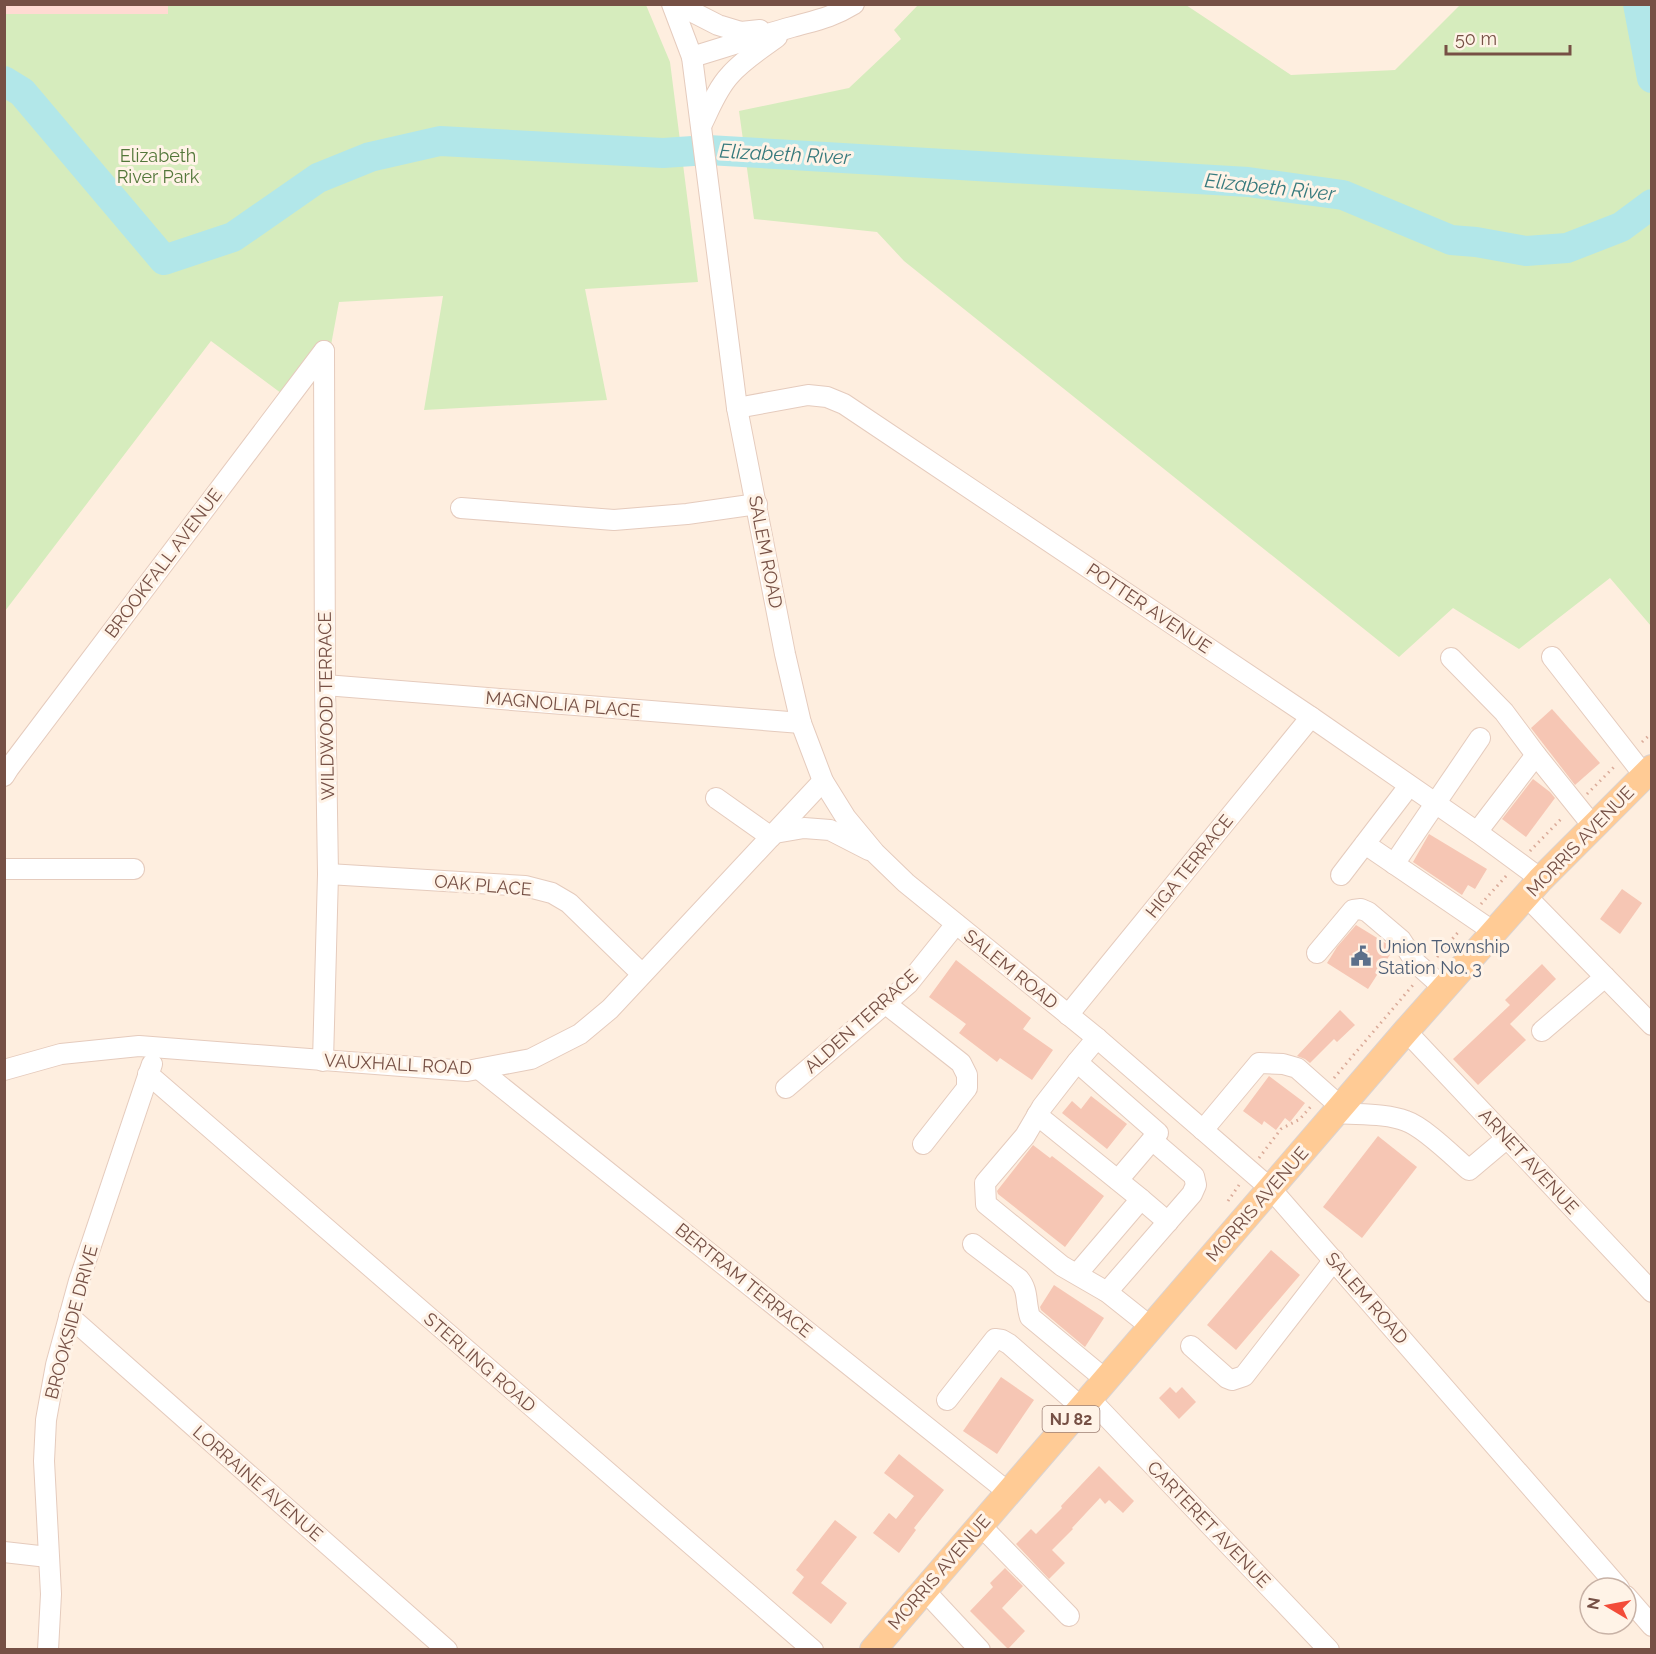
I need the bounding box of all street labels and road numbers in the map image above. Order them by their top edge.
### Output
street label: BROOKFALL AVENUE [100,484,226,642]
street label: SALEM ROAD [745,494,787,610]
street label: POTTER AVENUE [1083,559,1215,657]
street label: WILDWOOD TERRACE [314,611,338,801]
street label: MAGNOLIA PLACE [485,687,641,721]
street label: MORRIS AVENUE [1522,782,1638,900]
street label: HIGA TERRACE [1141,810,1237,922]
street label: OAK PLACE [433,870,533,900]
street label: SALEM ROAD [960,925,1062,1013]
street label: ALDEN TERRACE [800,965,922,1077]
street label: VAUXHALL ROAD [323,1050,473,1078]
street label: ARNET AVENUE [1475,1104,1583,1218]
street label: MORRIS AVENUE [1202,1142,1313,1266]
street label: BERTRAM TERRACE [671,1218,817,1342]
street label: BROOKSIDE DRIVE [40,1243,102,1401]
street label: SALEM ROAD [1322,1248,1413,1348]
street label: STERLING ROAD [420,1308,540,1416]
road number: NJ 82 [1042,1406,1100,1432]
street label: LORRAINE AVENUE [189,1421,327,1545]
street label: CARTERET AVENUE [1143,1456,1275,1592]
street label: MORRIS AVENUE [884,1510,995,1634]

